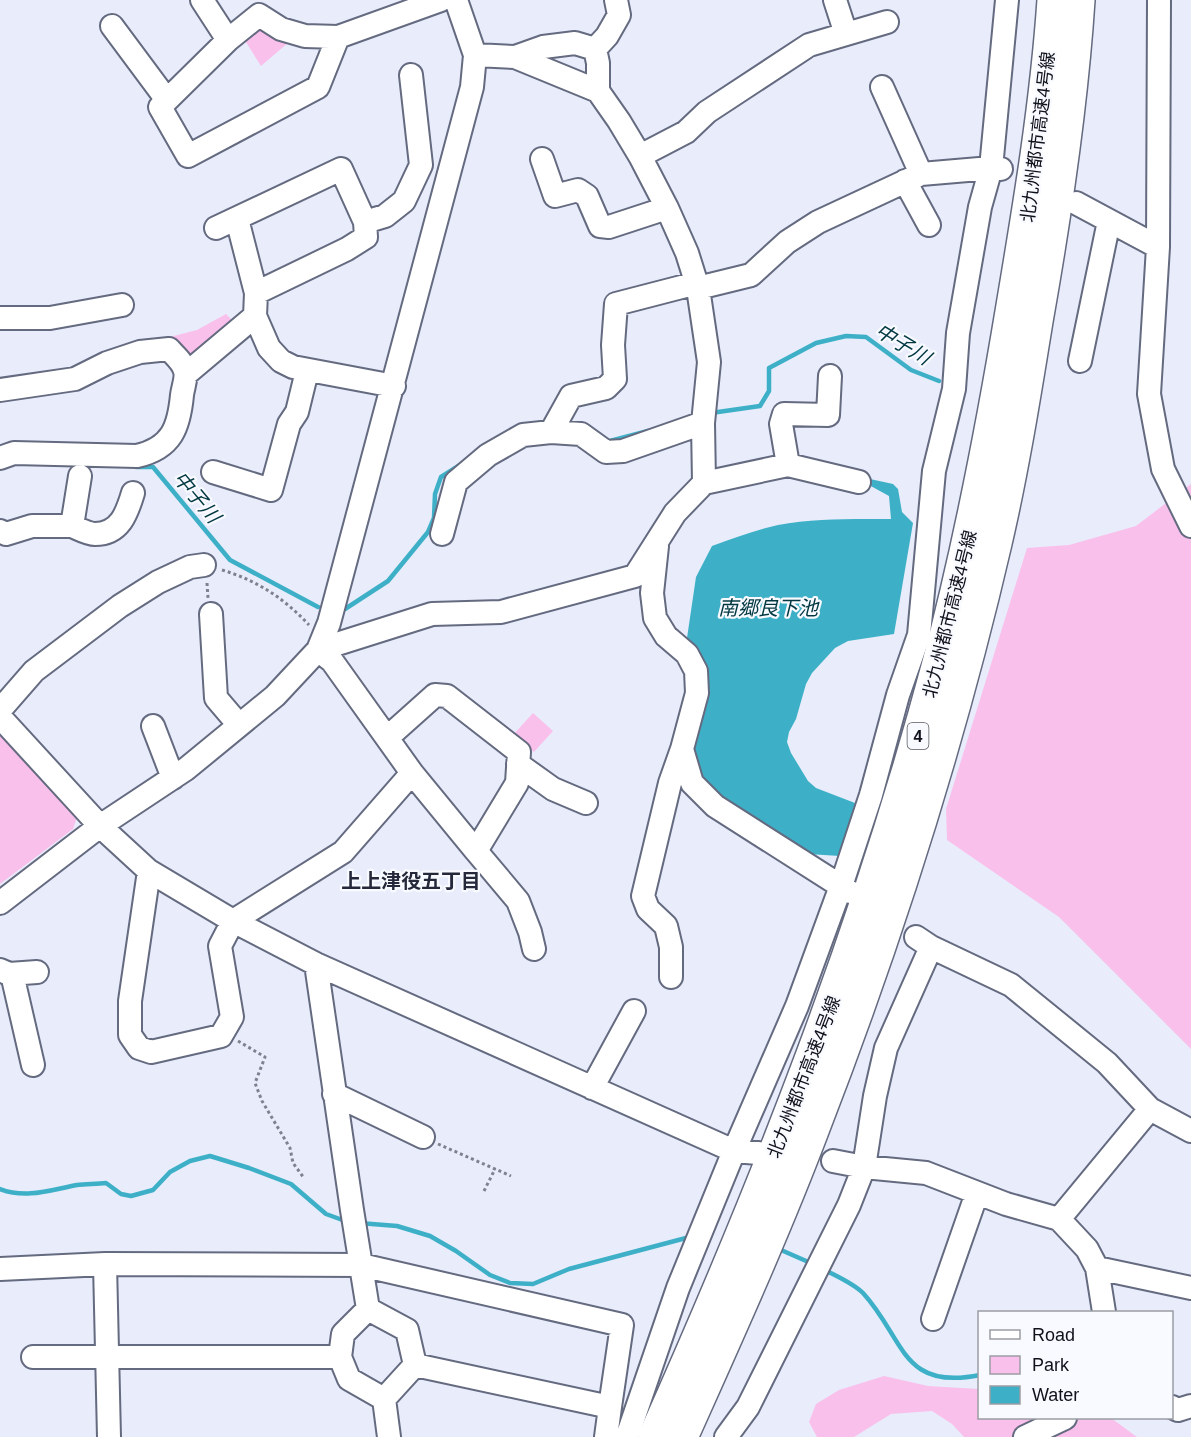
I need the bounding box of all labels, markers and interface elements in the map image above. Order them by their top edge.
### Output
street label: 北九州都市高速4号線 [1018,50,1058,224]
water label: 中子川 [872,319,936,370]
water label: 中子川 [169,467,226,529]
street label: 北九州都市高速4号線 [919,528,981,700]
water label: 南郷良下池 [718,597,820,619]
road number: 4 [908,723,928,749]
district label: 上上津役五丁目 [341,870,481,892]
street label: 北九州都市高速4号線 [764,993,844,1161]
legend [978,1311,1173,1419]
text: Road [1032,1325,1075,1345]
text: Park [1032,1355,1070,1375]
text: Water [1032,1385,1079,1405]

